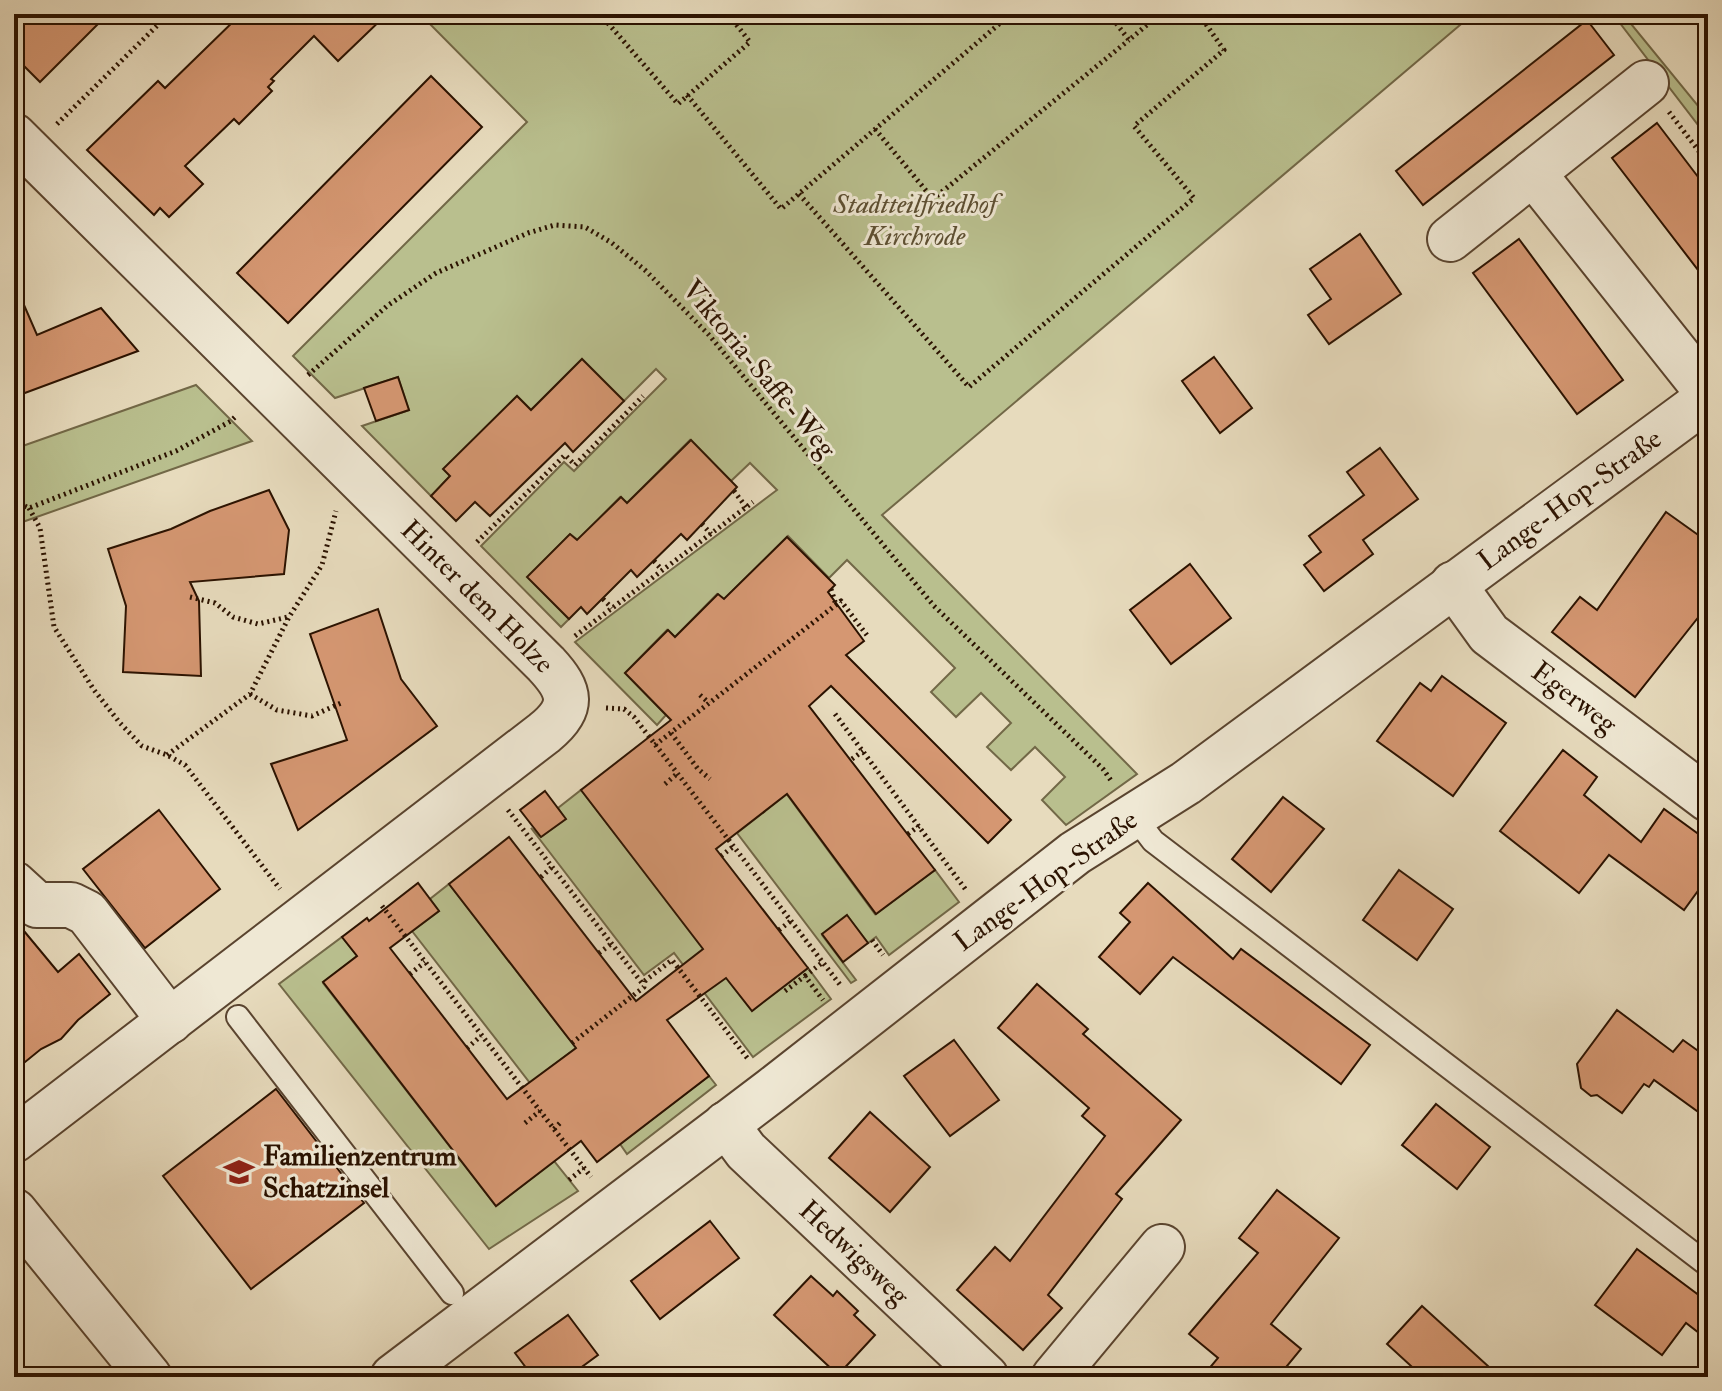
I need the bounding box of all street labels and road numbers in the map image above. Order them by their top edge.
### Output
street label: Viktoria-Saffe-Weg [674,273,845,466]
street label: Lange-Hop-Straße [1471,421,1669,579]
street label: Hinter dem Holze [393,513,561,681]
street label: Egerweg [1524,654,1625,742]
street label: Lange-Hop-Straße [947,802,1145,960]
street label: Hedwigsweg [791,1193,918,1314]

